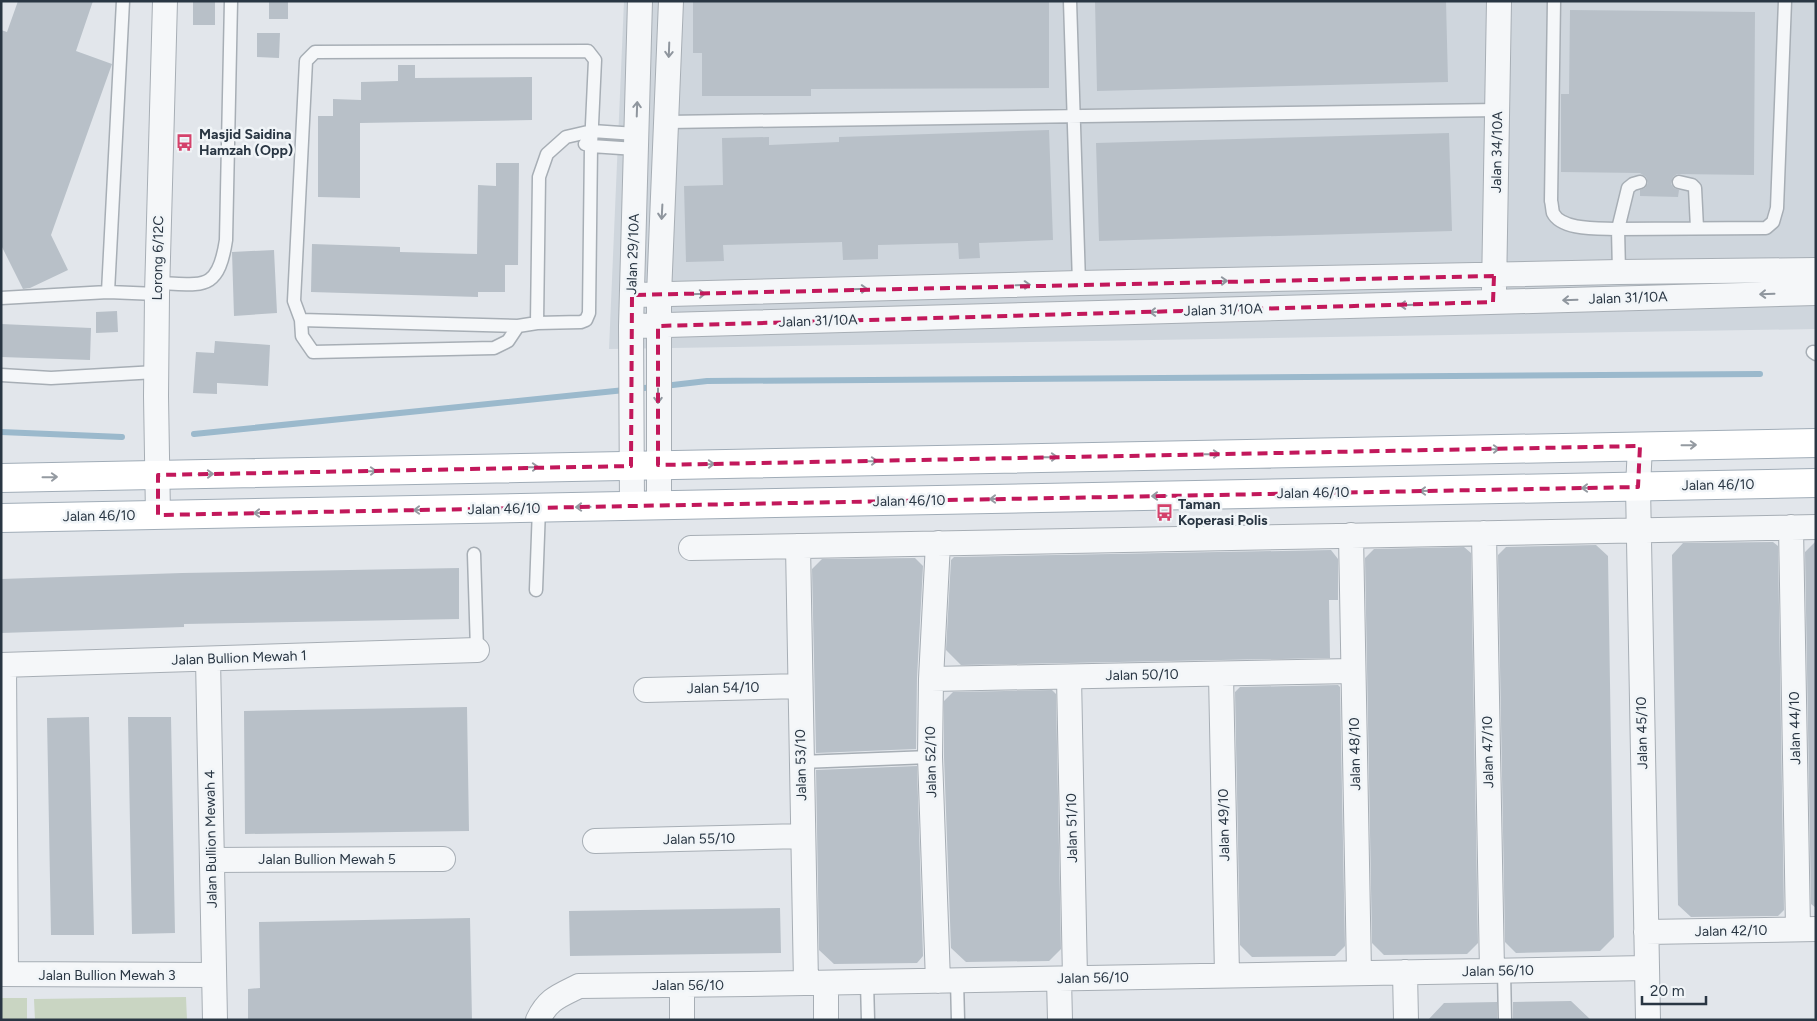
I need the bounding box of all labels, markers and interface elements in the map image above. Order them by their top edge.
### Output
one-way arrow [664,42,674,58]
one-way arrow [632,101,642,118]
street label: Jalan 34/10A [1488,110,1506,193]
place label: Masjid Saidina Hamzah (Opp) [199,126,293,159]
bus stop icon: Masjid Saidina Hamzah (Opp) [175,132,195,152]
one-way arrow [658,204,667,220]
street label: Jalan 29/10A [623,213,643,295]
street label: Lorong 6/12C [149,215,167,301]
one-way arrow [1212,276,1228,286]
one-way arrow [1014,280,1030,290]
one-way arrow [852,285,868,294]
street label: Jalan 31/10A [1588,288,1668,308]
one-way arrow [690,289,706,299]
one-way arrow [1759,290,1775,299]
one-way arrow [1562,295,1578,305]
street label: Jalan 31/10A [1183,300,1263,320]
one-way arrow [1399,300,1415,309]
one-way arrow [1150,307,1166,316]
street label: Jalan 31/10A [778,311,858,331]
one-way arrow [653,388,663,404]
one-way arrow [1680,440,1696,450]
one-way arrow [1484,444,1500,454]
one-way arrow [1204,450,1220,459]
one-way arrow [1041,453,1057,462]
one-way arrow [861,456,877,466]
one-way arrow [698,459,715,469]
one-way arrow [523,463,539,472]
one-way arrow [361,466,377,475]
one-way arrow [198,469,214,479]
one-way arrow [42,472,58,482]
street label: Jalan 46/10 [1682,476,1754,494]
one-way arrow [1581,483,1598,493]
street label: Jalan 46/10 [1277,484,1349,502]
one-way arrow [1419,486,1435,496]
one-way arrow [1151,491,1168,501]
street label: Jalan 46/10 [873,492,945,510]
one-way arrow [989,494,1005,504]
place label: Taman Koperasi Polis [1178,496,1268,529]
street label: Jalan 46/10 [468,500,540,518]
one-way arrow [575,502,592,512]
bus stop icon: Taman Koperasi Polis [1154,502,1174,522]
one-way arrow [413,506,429,515]
street label: Jalan 46/10 [63,507,135,525]
one-way arrow [253,509,269,518]
street label: Jalan Bullion Mewah 1 [171,647,307,669]
street label: Jalan 50/10 [1105,666,1179,684]
street label: Jalan 54/10 [686,679,760,697]
street label: Jalan 44/10 [1786,691,1804,765]
street label: Jalan 45/10 [1633,696,1651,770]
street label: Jalan 47/10 [1479,716,1497,788]
street label: Jalan 48/10 [1346,717,1364,791]
street label: Jalan 52/10 [922,726,940,798]
street label: Jalan 53/10 [792,729,810,801]
street label: Jalan Bullion Mewah 4 [201,769,221,908]
street label: Jalan 49/10 [1215,789,1233,861]
street label: Jalan 51/10 [1063,793,1081,863]
street label: Jalan 55/10 [663,830,735,848]
street label: Jalan Bullion Mewah 5 [258,851,396,868]
street label: Jalan 42/10 [1695,922,1767,940]
street label: Jalan 56/10 [1462,962,1534,980]
street label: Jalan Bullion Mewah 3 [38,967,176,984]
street label: Jalan 56/10 [1057,969,1129,987]
scale bar [1642,974,1706,1006]
street label: Jalan 56/10 [652,977,724,994]
text: 20 m [1650,982,1684,1000]

